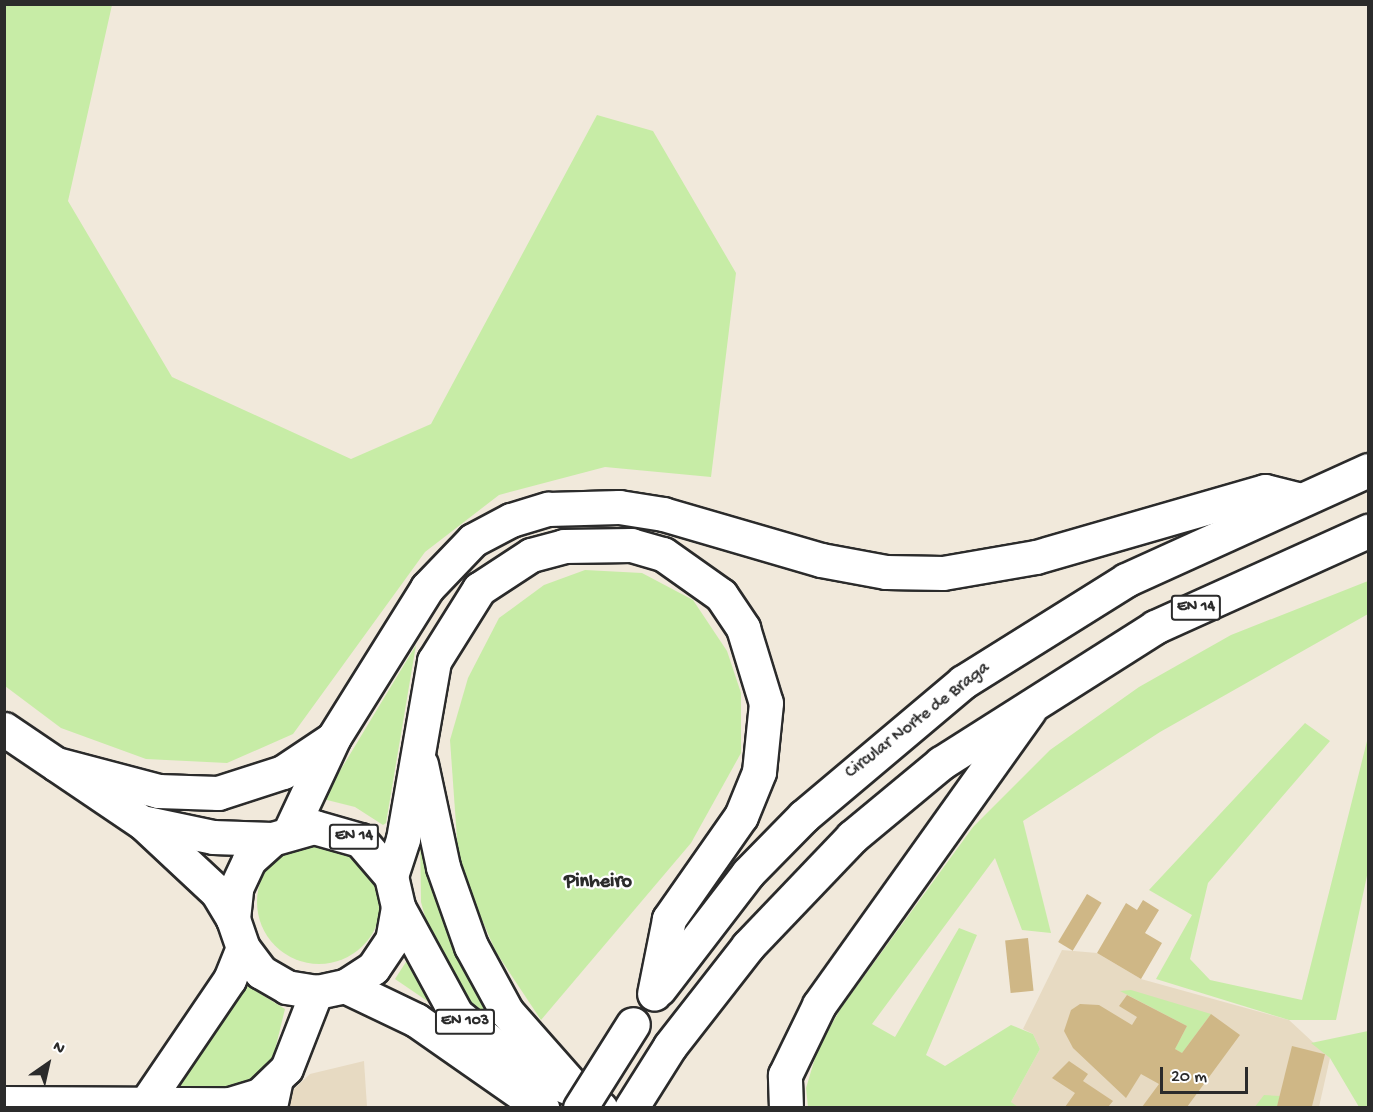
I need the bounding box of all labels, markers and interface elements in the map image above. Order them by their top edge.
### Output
road number: EN 14 [1170,595,1222,621]
street label: Circular Norte de Braga [841,658,995,784]
road number: EN 14 [328,824,380,850]
district label: Pinheiro [564,870,632,894]
road number: EN 103 [434,1009,496,1035]
north arrow [18,1034,78,1094]
text: N [49,1038,68,1059]
scale bar [1163,1055,1252,1093]
text: 20 m [1171,1067,1207,1088]

